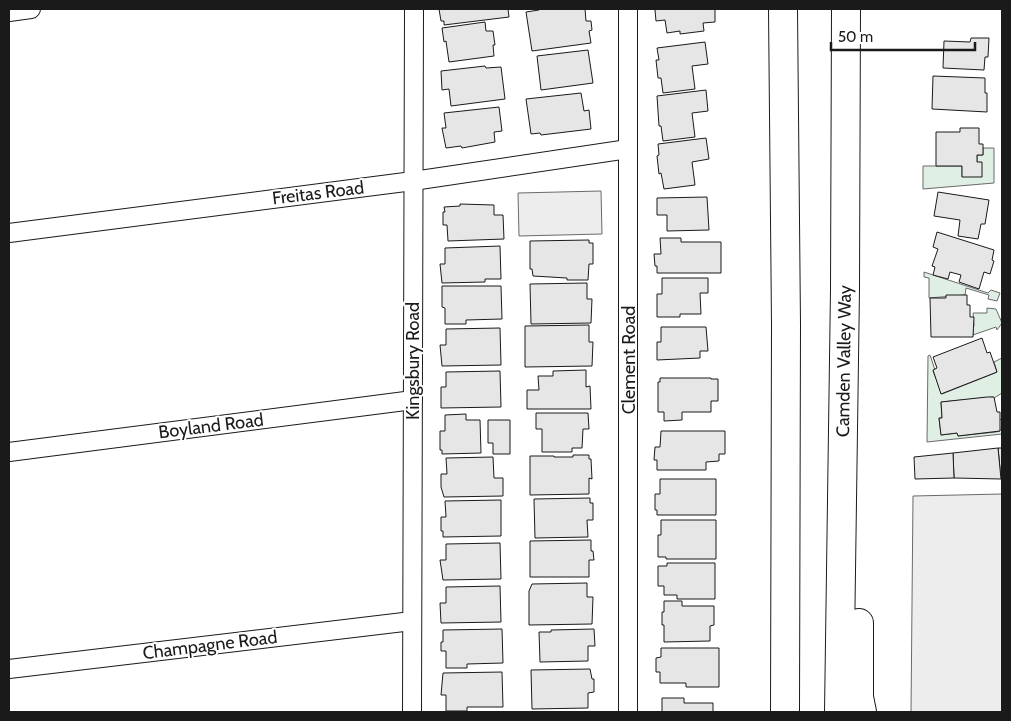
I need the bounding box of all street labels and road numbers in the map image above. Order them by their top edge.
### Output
street label: Freitas Road [271,176,365,210]
street label: Camden Valley Way [832,285,856,437]
street label: Kingsbury Road [402,302,424,420]
street label: Clement Road [618,306,640,414]
street label: Boyland Road [157,409,265,443]
street label: Champagne Road [142,626,278,664]

